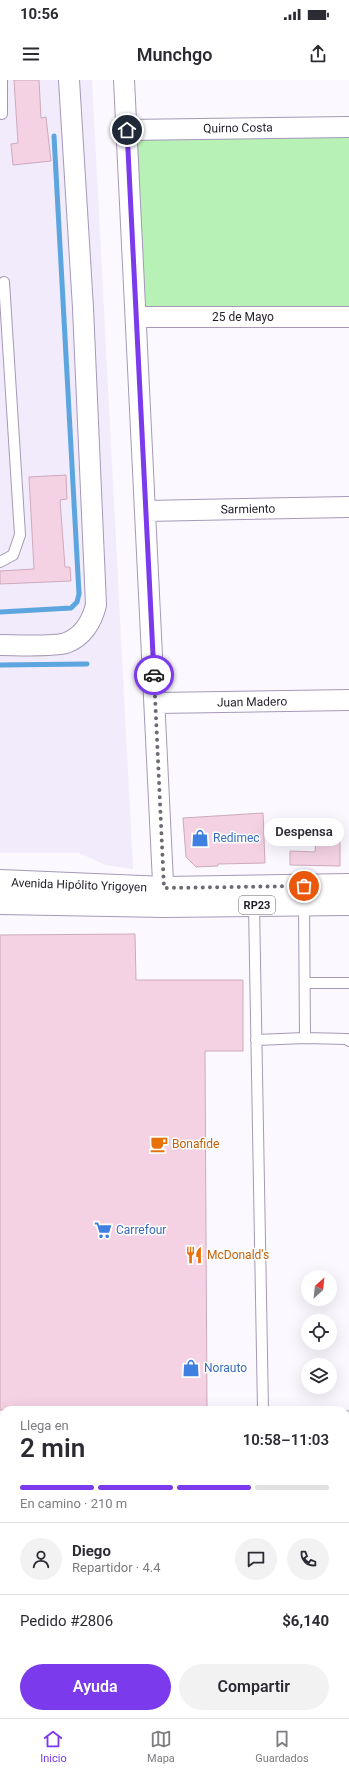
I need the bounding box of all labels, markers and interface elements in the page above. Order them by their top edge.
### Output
text: 10:56 [20,5,59,23]
icon: menu [20,43,42,65]
icon: share [307,43,329,65]
text: Munchgo [137,44,212,65]
pin [110,113,144,147]
icon: home [116,119,138,141]
street label: Quirno Costa [203,120,273,136]
street label: 25 de Mayo [212,310,274,324]
street label: Sarmiento [220,502,276,516]
courier [134,655,174,695]
icon: car [143,664,165,686]
street label: Juan Madero [217,694,287,710]
callout: Despensa [264,818,344,846]
text: Despensa [275,824,333,839]
shop icon: Redimec [190,828,210,848]
place label: Redimec [213,831,260,845]
pin [287,869,321,903]
icon: bag [293,875,315,897]
street label: Avenida Hipólito Yrigoyen [11,876,147,894]
road number: RP23 [239,896,275,914]
cafe icon: Bonafide [149,1134,169,1154]
place label: Bonafide [172,1137,219,1151]
supermarket icon: Carrefour [93,1220,113,1240]
place label: Carrefour [116,1223,166,1237]
restaurant icon: McDonald's [184,1245,204,1265]
place label: McDonald's [207,1248,269,1262]
north arrow [301,1270,337,1306]
map controls [301,1270,337,1394]
button: locate [301,1314,337,1350]
shop icon: Norauto [181,1358,201,1378]
button: layers [301,1358,337,1394]
place label: Norauto [204,1361,247,1375]
text: Llega en [20,1418,69,1433]
text: 10:58–11:03 [243,1431,329,1449]
text: 2 min [20,1433,85,1463]
text: En camino · 210 m [20,1496,127,1511]
button: person [20,1538,62,1580]
button: chat [235,1538,277,1580]
button: phone [287,1538,329,1580]
text: Diego [72,1542,111,1560]
text: Repartidor · 4.4 [72,1560,160,1575]
text: Pedido #2806 [20,1612,113,1630]
text: $6,140 [282,1612,329,1630]
button: Ayuda [20,1664,171,1710]
button: Compartir [179,1664,329,1710]
tab: Inicio [40,1728,67,1765]
tab: Mapa [147,1728,175,1765]
tab: Guardados [255,1728,309,1765]

